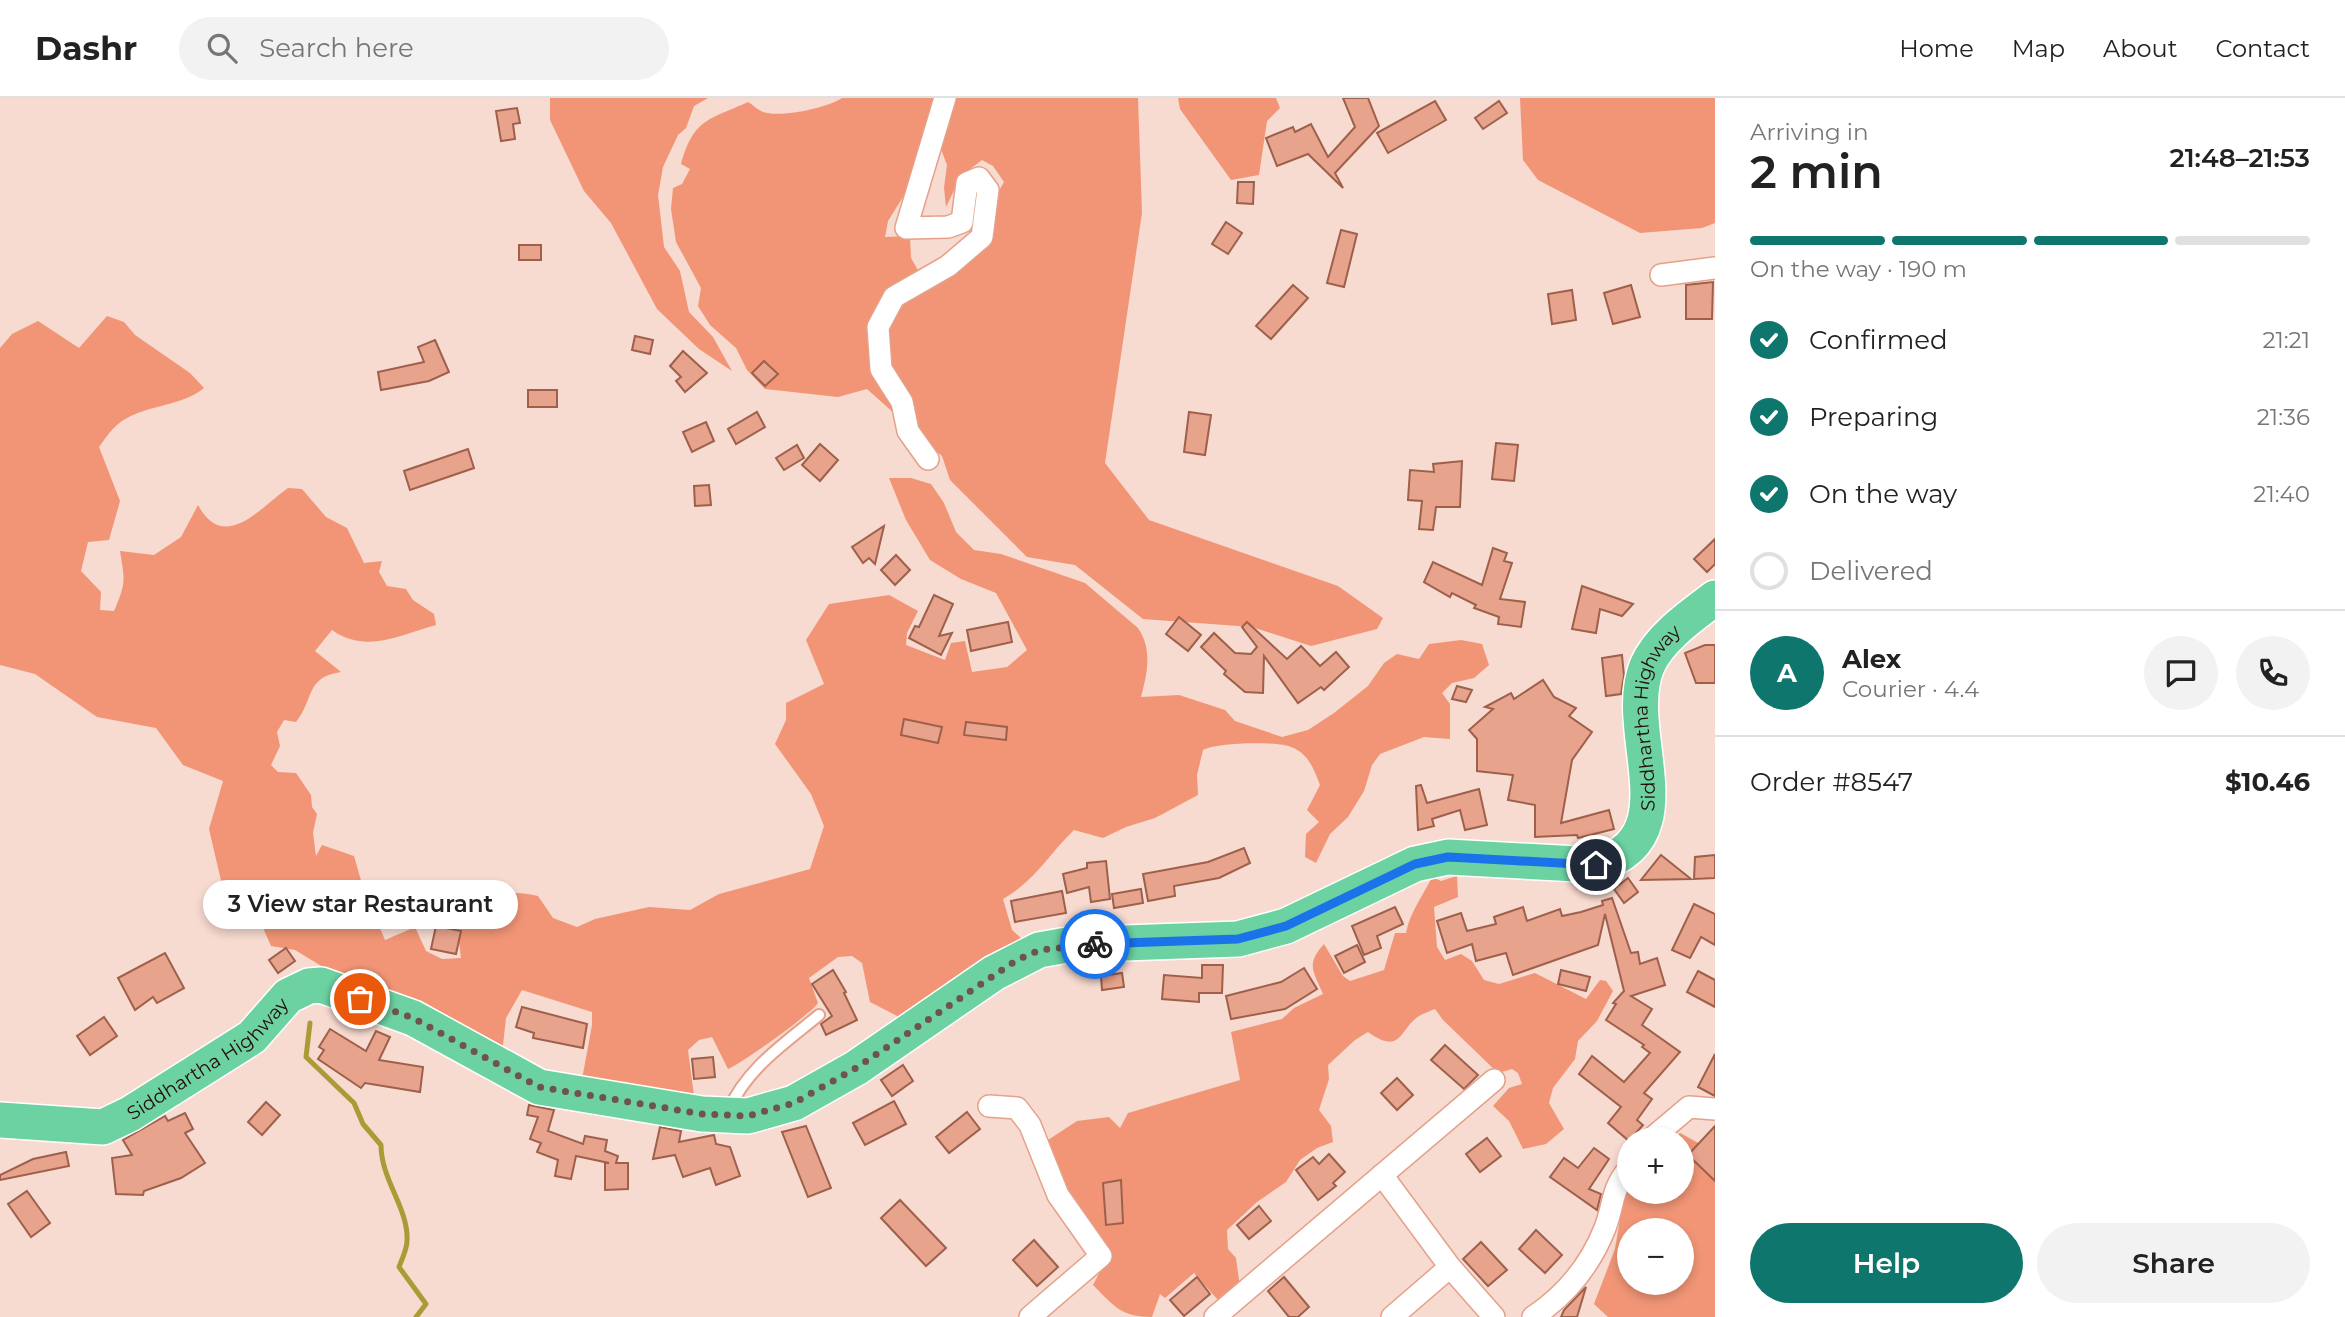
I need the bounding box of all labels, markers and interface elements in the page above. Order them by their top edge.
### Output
search box [179,17,669,80]
text: Dashr [35,28,137,68]
icon: search [203,29,241,67]
text: Search here [259,32,414,64]
text: Home [1899,34,1974,63]
text: Map [2012,34,2065,63]
text: About [2103,34,2177,63]
text: Contact [2215,34,2310,63]
text: Arriving in [1750,118,1869,146]
text: 21:48–21:53 [2170,142,2310,174]
text: 2 min [1750,143,1883,200]
text: On the way · 190 m [1750,255,1967,283]
icon: check [1750,321,1788,359]
text: Confirmed [1809,324,1948,356]
text: 21:21 [2262,326,2310,354]
icon: check [1750,398,1788,436]
text: Preparing [1809,401,1938,433]
text: 21:36 [2257,403,2310,431]
icon: check [1750,475,1788,513]
text: On the way [1809,478,1957,510]
text: 21:40 [2253,480,2310,508]
text: Delivered [1809,555,1933,587]
street label: Siddhartha Highway [1629,619,1686,812]
button: chat [2144,636,2218,710]
button: phone [2236,636,2310,710]
text: Alex [1842,643,1901,675]
text: A [1777,657,1797,689]
text: Courier · 4.4 [1842,675,1979,703]
text: Order #8547 [1750,766,1913,798]
text: $10.46 [2225,766,2310,798]
pin [1566,835,1626,895]
icon: home [1577,846,1615,884]
callout: 3 View star Restaurant [202,880,518,929]
text: 3 View star Restaurant [228,890,493,918]
courier [1060,909,1130,979]
icon: bike [1076,925,1114,963]
pin [330,969,390,1029]
icon: bag [341,980,379,1018]
street label: Siddhartha Highway [123,992,294,1125]
map controls [1617,1127,1694,1295]
button: + [1617,1127,1694,1204]
button: − [1617,1218,1694,1295]
button: Help [1750,1223,2023,1303]
button: Share [2037,1223,2310,1303]

